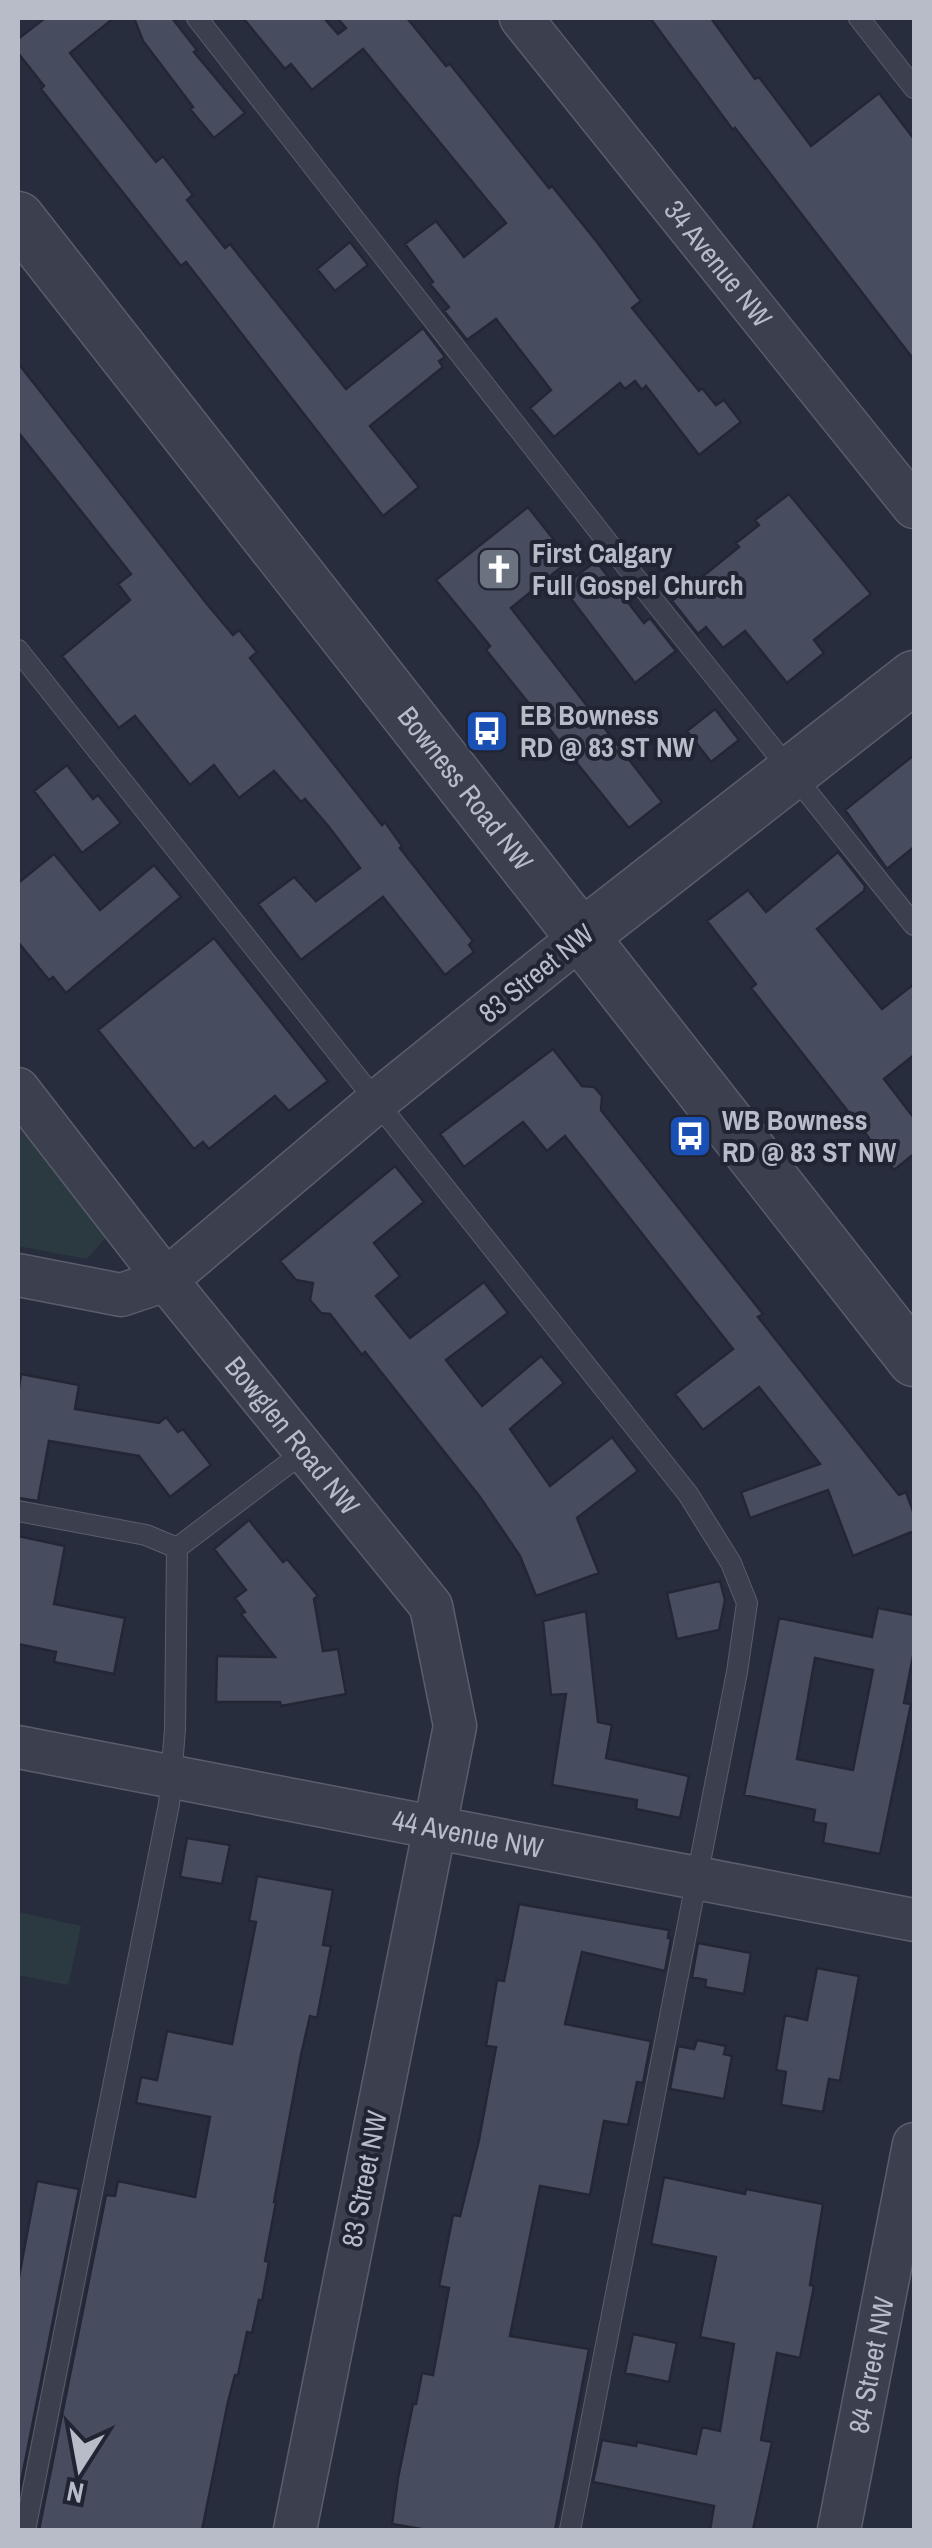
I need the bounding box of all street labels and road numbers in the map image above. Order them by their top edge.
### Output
street label: 34 Avenue NW [656,192,781,335]
street label: Bowness Road NW [389,698,542,879]
street label: 83 Street NW [470,915,602,1031]
street label: Bowglen Road NW [216,1348,369,1523]
street label: 44 Avenue NW [389,1801,547,1867]
street label: 83 Street NW [332,2107,396,2250]
street label: 84 Street NW [839,2293,903,2436]

